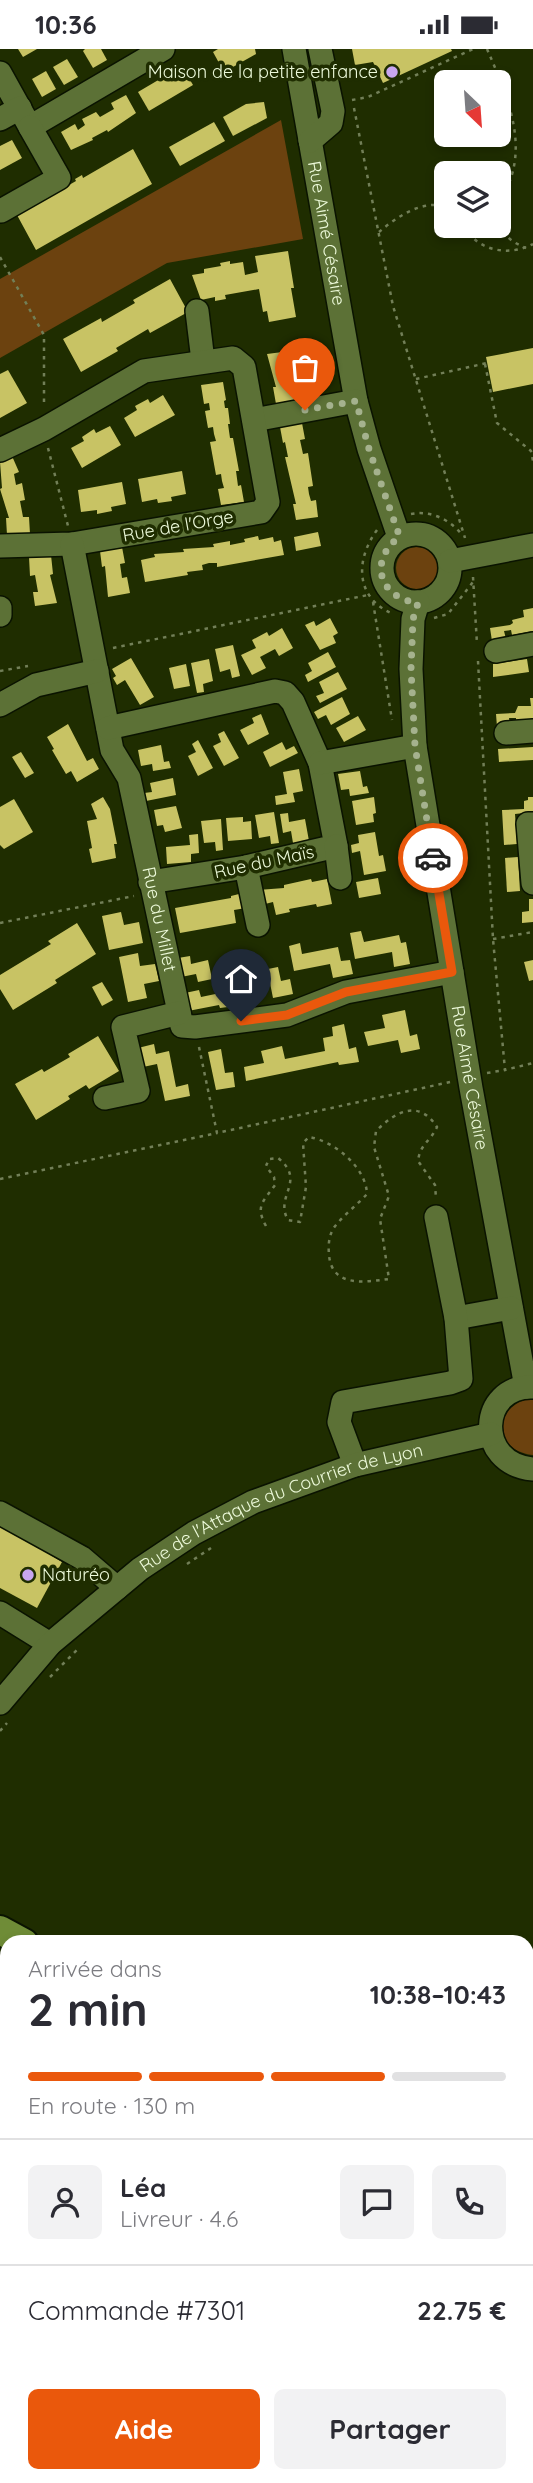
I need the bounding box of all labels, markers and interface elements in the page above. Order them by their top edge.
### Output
text: 10:36 [35,8,97,41]
place label: Maison de la petite enfance [148,60,378,83]
marker: Maison de la petite enfance [384,64,400,80]
north arrow [434,70,511,147]
map controls [434,70,511,238]
street label: Rue Aimé Césaire [303,159,351,307]
button: layers [434,161,511,238]
pin [275,338,335,410]
icon: bag [286,349,324,387]
street label: Rue de l'Orge [121,504,235,547]
courier [398,823,468,893]
icon: car [414,839,452,877]
street label: Rue du Maïs [212,840,316,883]
street label: Rue du Millet [137,865,182,974]
pin [211,949,271,1021]
icon: home [222,960,260,998]
street label: Rue Aimé Césaire [447,1004,494,1152]
street label: Rue de l'Attaque du Courrier de Lyon [135,1438,425,1577]
place label: Naturéo [42,1563,110,1586]
marker: Naturéo [20,1567,36,1583]
text: Arrivée dans [28,1954,162,1983]
text: 10:38–10:43 [370,1978,506,2011]
text: 2 min [28,1980,148,2038]
text: En route · 130 m [28,2091,195,2120]
button: person [28,2165,102,2239]
button: chat [340,2165,414,2239]
button: phone [432,2165,506,2239]
text: Léa [120,2171,166,2204]
text: Livreur · 4.6 [120,2204,238,2233]
text: Commande #7301 [28,2294,246,2327]
text: 22.75 € [417,2294,506,2327]
button: Aide [28,2389,260,2469]
button: Partager [274,2389,506,2469]

